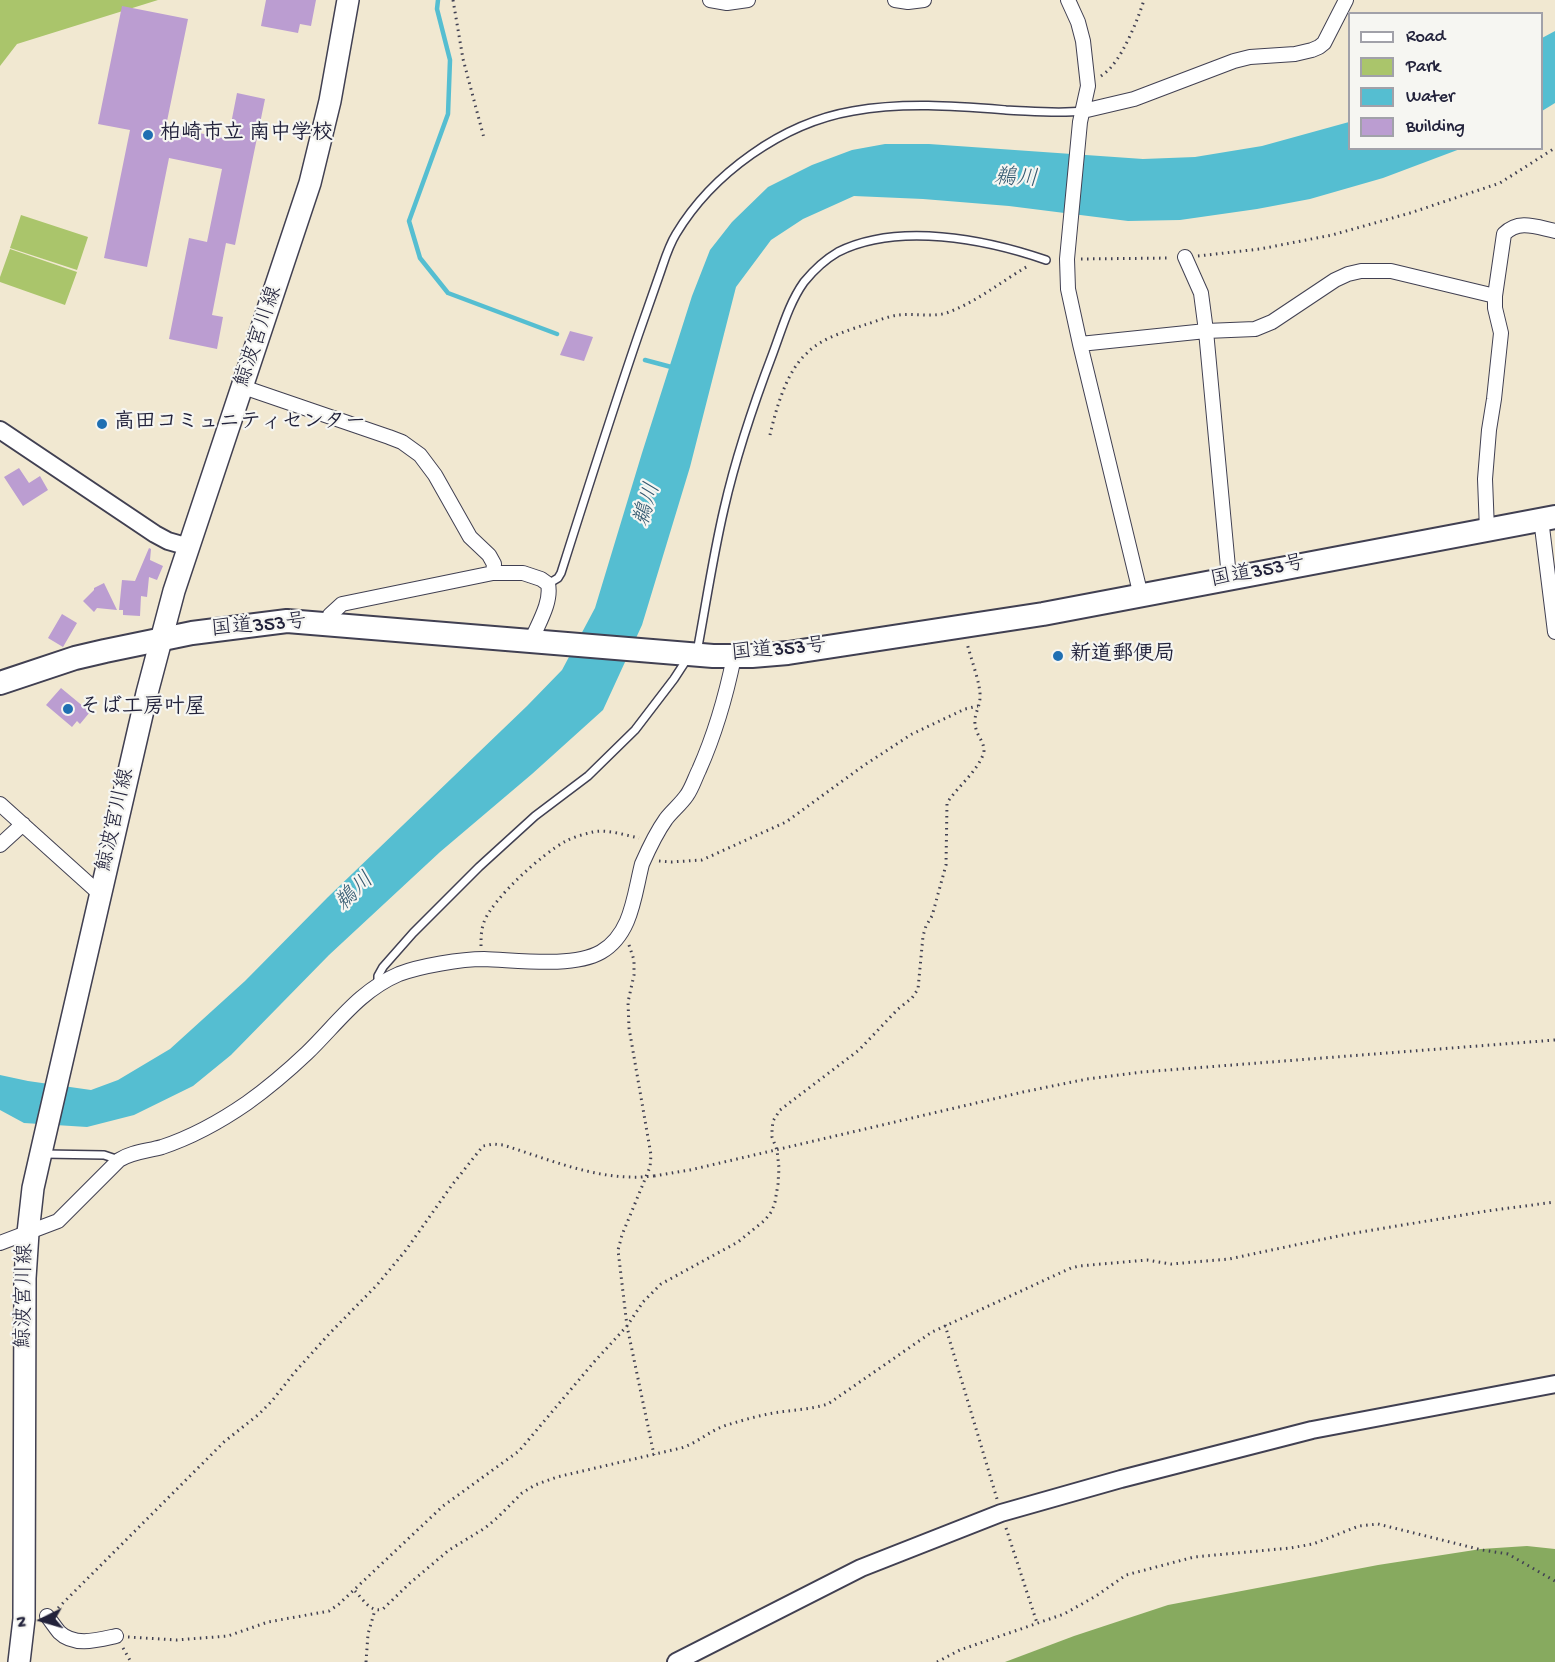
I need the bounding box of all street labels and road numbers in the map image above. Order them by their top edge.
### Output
street label: 鯨波宮川線 [231,283,289,391]
street label: 国道353号 [1209,551,1307,595]
street label: 国道353号 [210,610,308,644]
street label: 国道353号 [730,634,828,668]
street label: 鯨波宮川線 [93,766,141,874]
street label: 鯨波宮川線 [12,1243,40,1349]

